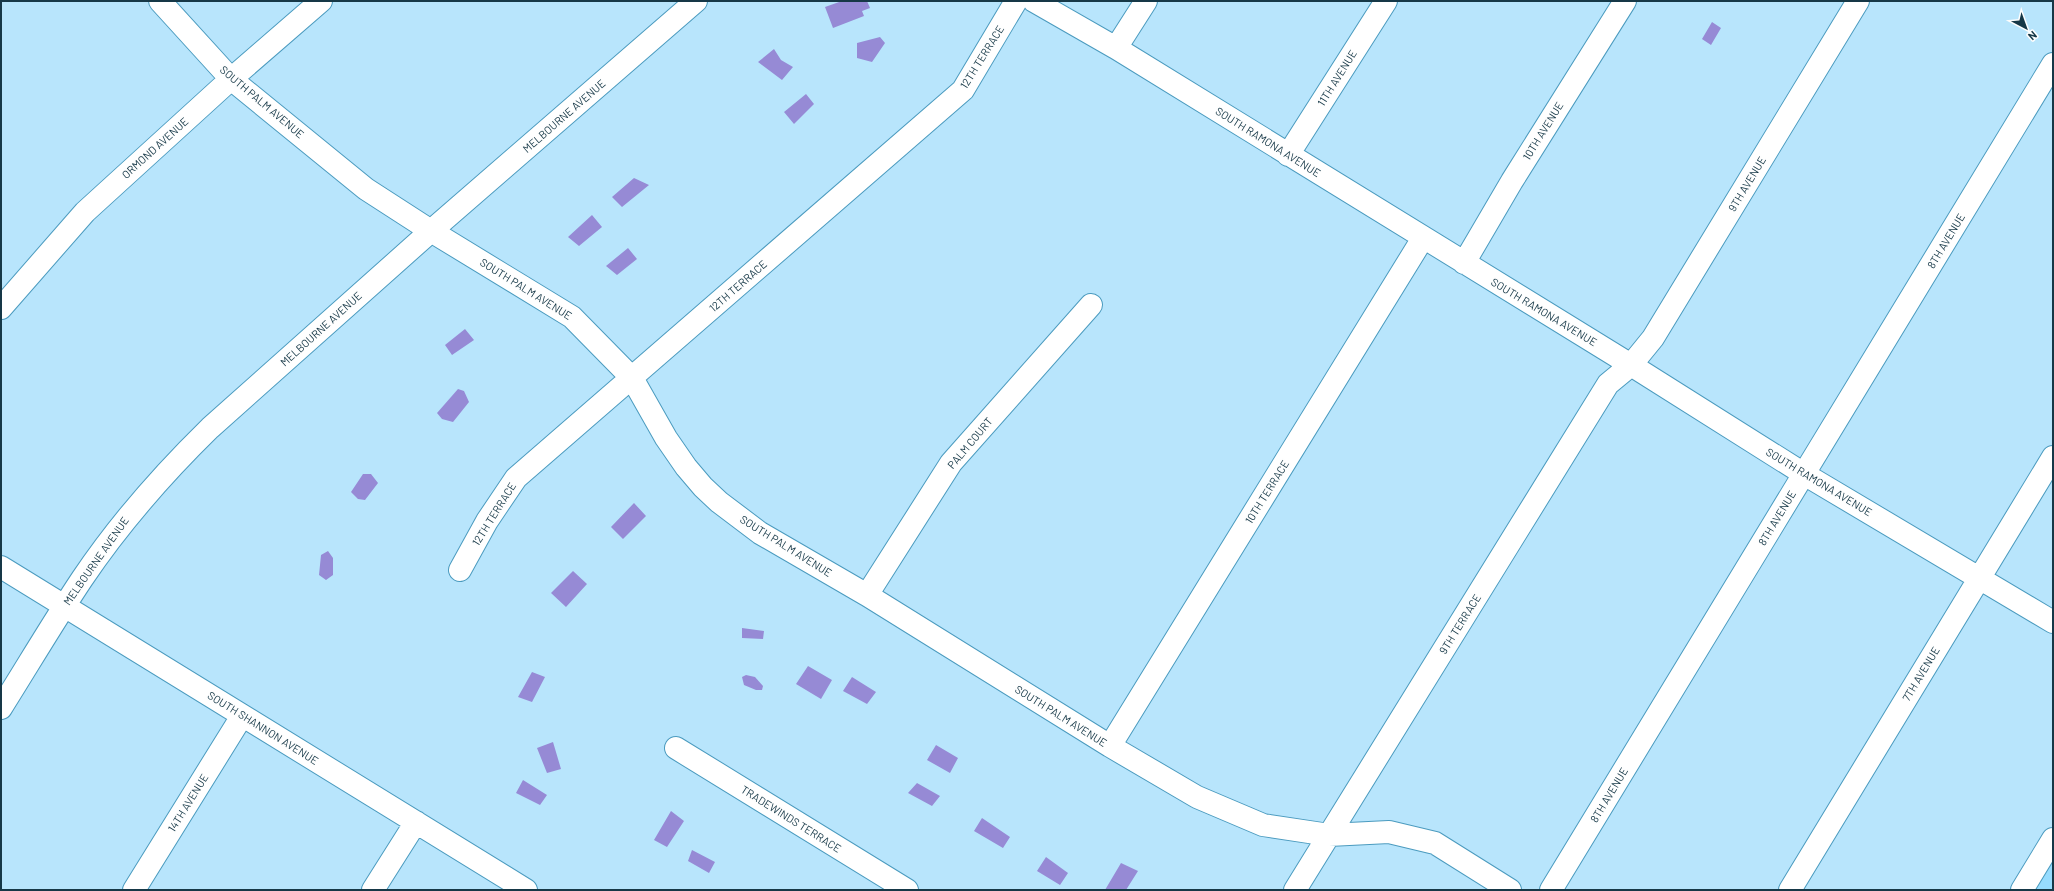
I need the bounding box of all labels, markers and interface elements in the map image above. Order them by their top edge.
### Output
north arrow [2006,8,2046,48]
street label: 12TH TERRACE [957,22,1006,91]
text: N [2026,29,2040,43]
street label: 11TH AVENUE [1314,47,1359,108]
street label: SOUTH PALM AVENUE [218,63,307,141]
street label: MELBOURNE AVENUE [520,76,608,155]
street label: 10TH AVENUE [1520,99,1566,162]
street label: SOUTH RAMONA AVENUE [1213,104,1323,179]
street label: ORMOND AVENUE [119,114,191,181]
street label: 9TH AVENUE [1725,154,1768,214]
street label: 8TH AVENUE [1924,211,1967,271]
street label: SOUTH PALM AVENUE [478,255,575,322]
street label: 12TH TERRACE [706,257,769,314]
street label: SOUTH RAMONA AVENUE [1489,275,1600,349]
street label: MELBOURNE AVENUE [277,288,364,369]
street label: PALM COURT [944,414,995,471]
street label: SOUTH RAMONA AVENUE [1764,445,1875,519]
street label: 10TH TERRACE [1242,457,1291,526]
street label: 12TH TERRACE [469,479,518,548]
street label: 8TH AVENUE [1755,488,1798,548]
street label: SOUTH PALM AVENUE [738,512,835,579]
street label: MELBOURNE AVENUE [60,514,131,607]
street label: 9TH TERRACE [1436,591,1483,656]
street label: 7TH AVENUE [1899,644,1942,703]
street label: SOUTH PALM AVENUE [1013,682,1110,749]
street label: SOUTH SHANNON AVENUE [206,688,321,767]
street label: 8TH AVENUE [1587,765,1630,825]
street label: 14TH AVENUE [165,771,211,834]
street label: TRADEWINDS TERRACE [739,782,844,855]

